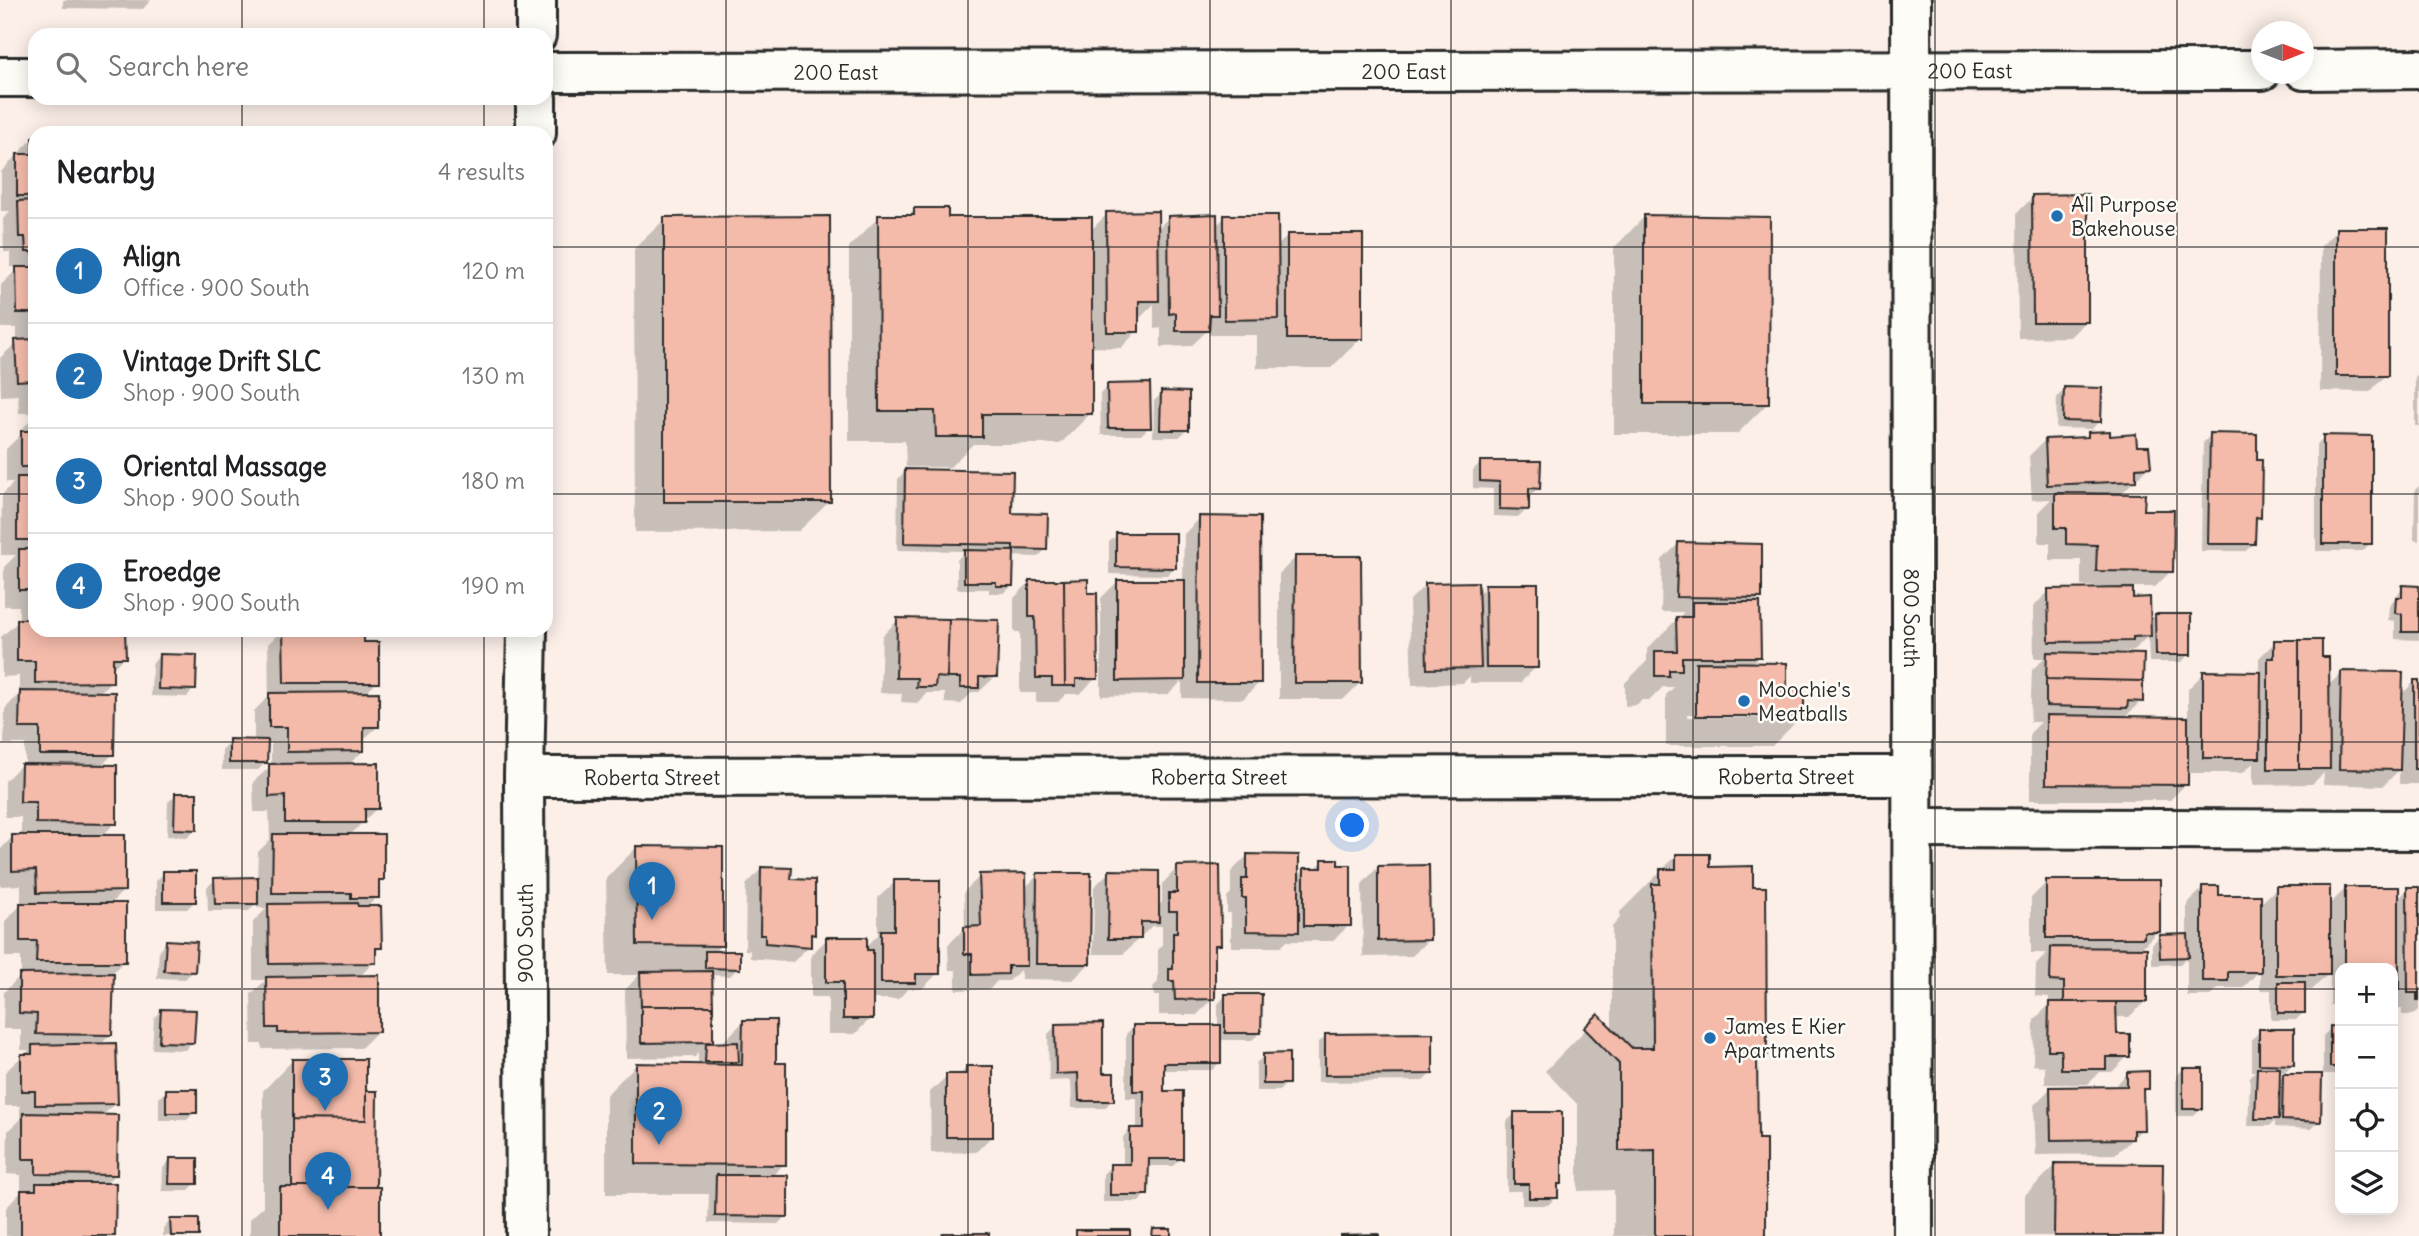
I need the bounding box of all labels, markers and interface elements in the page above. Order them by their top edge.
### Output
north arrow [2251,21,2314,84]
search box [28,28,553,105]
icon: search [52,48,90,86]
text: Search here [108,50,249,83]
street label: 200 East [1362,57,1446,85]
street label: 200 East [1928,57,2012,84]
street label: 200 East [794,58,878,85]
text: Nearby [56,153,156,191]
text: 4 results [438,157,525,186]
place label: All Purpose Bakehouse [2071,191,2177,242]
marker: All Purpose Bakehouse [2049,208,2065,224]
text: Align [123,240,181,273]
text: 1 [74,256,84,285]
text: 120 m [462,256,525,285]
text: Office · 900 South [123,273,310,302]
text: Vintage Drift SLC [123,345,321,378]
text: 2 [73,361,85,390]
text: 130 m [462,361,525,390]
text: Shop · 900 South [123,378,300,407]
text: Oriental Massage [123,450,327,483]
text: 3 [72,466,86,495]
text: 180 m [462,466,525,495]
text: Shop · 900 South [123,483,300,512]
text: Eroedge [123,555,221,588]
street label: 800 South [1898,568,1926,668]
text: 4 [72,571,86,600]
text: 190 m [462,571,525,600]
text: Shop · 900 South [123,588,300,617]
place label: Moochie's Meatballs [1758,676,1851,727]
marker: Moochie's Meatballs [1736,693,1752,709]
street label: Roberta Street [584,763,720,790]
street label: Roberta Street [1151,763,1287,790]
street label: Roberta Street [1718,763,1854,790]
your location [1335,808,1369,842]
pin: 1 [629,862,675,920]
street label: 900 South [512,883,539,983]
map controls [2335,963,2398,1215]
button: + [2335,963,2398,1026]
place label: James E Kier Apartments [1724,1013,1846,1064]
button: − [2335,1026,2398,1089]
marker: James E Kier Apartments [1702,1030,1718,1046]
pin: 3 [302,1053,348,1111]
pin: 2 [636,1087,682,1145]
button: locate [2335,1089,2398,1152]
pin: 4 [305,1152,351,1210]
button: layers [2335,1152,2398,1215]

